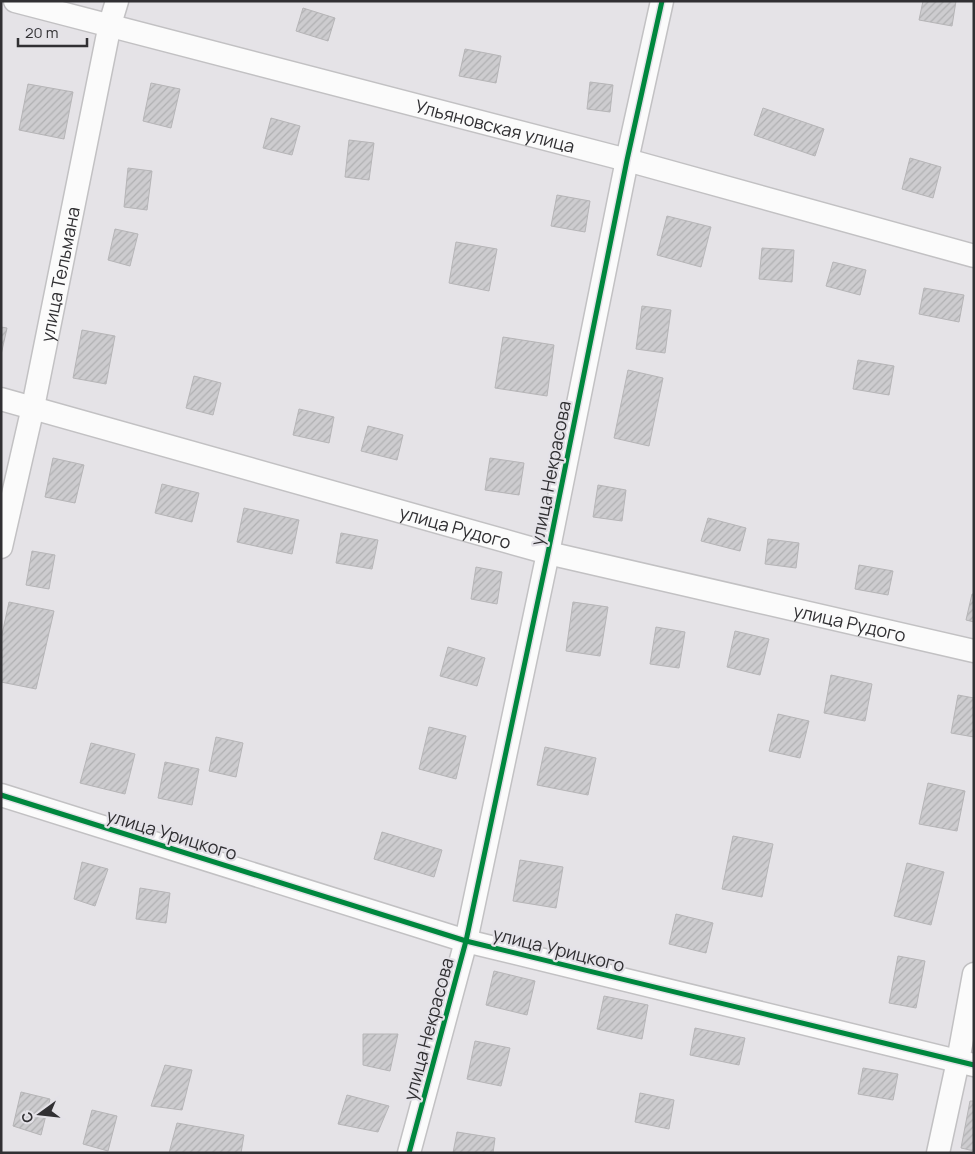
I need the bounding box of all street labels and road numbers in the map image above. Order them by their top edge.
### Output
street label: Ульяновская улица [413,93,577,158]
street label: улица Тельмана [34,204,85,344]
street label: улица Некрасова [524,399,576,547]
street label: улица Рудого [397,500,514,554]
street label: улица Рудого [791,598,908,647]
street label: улица Урицкого [104,803,240,865]
street label: улица Урицкого [491,921,627,977]
street label: улица Некрасова [397,955,459,1103]

